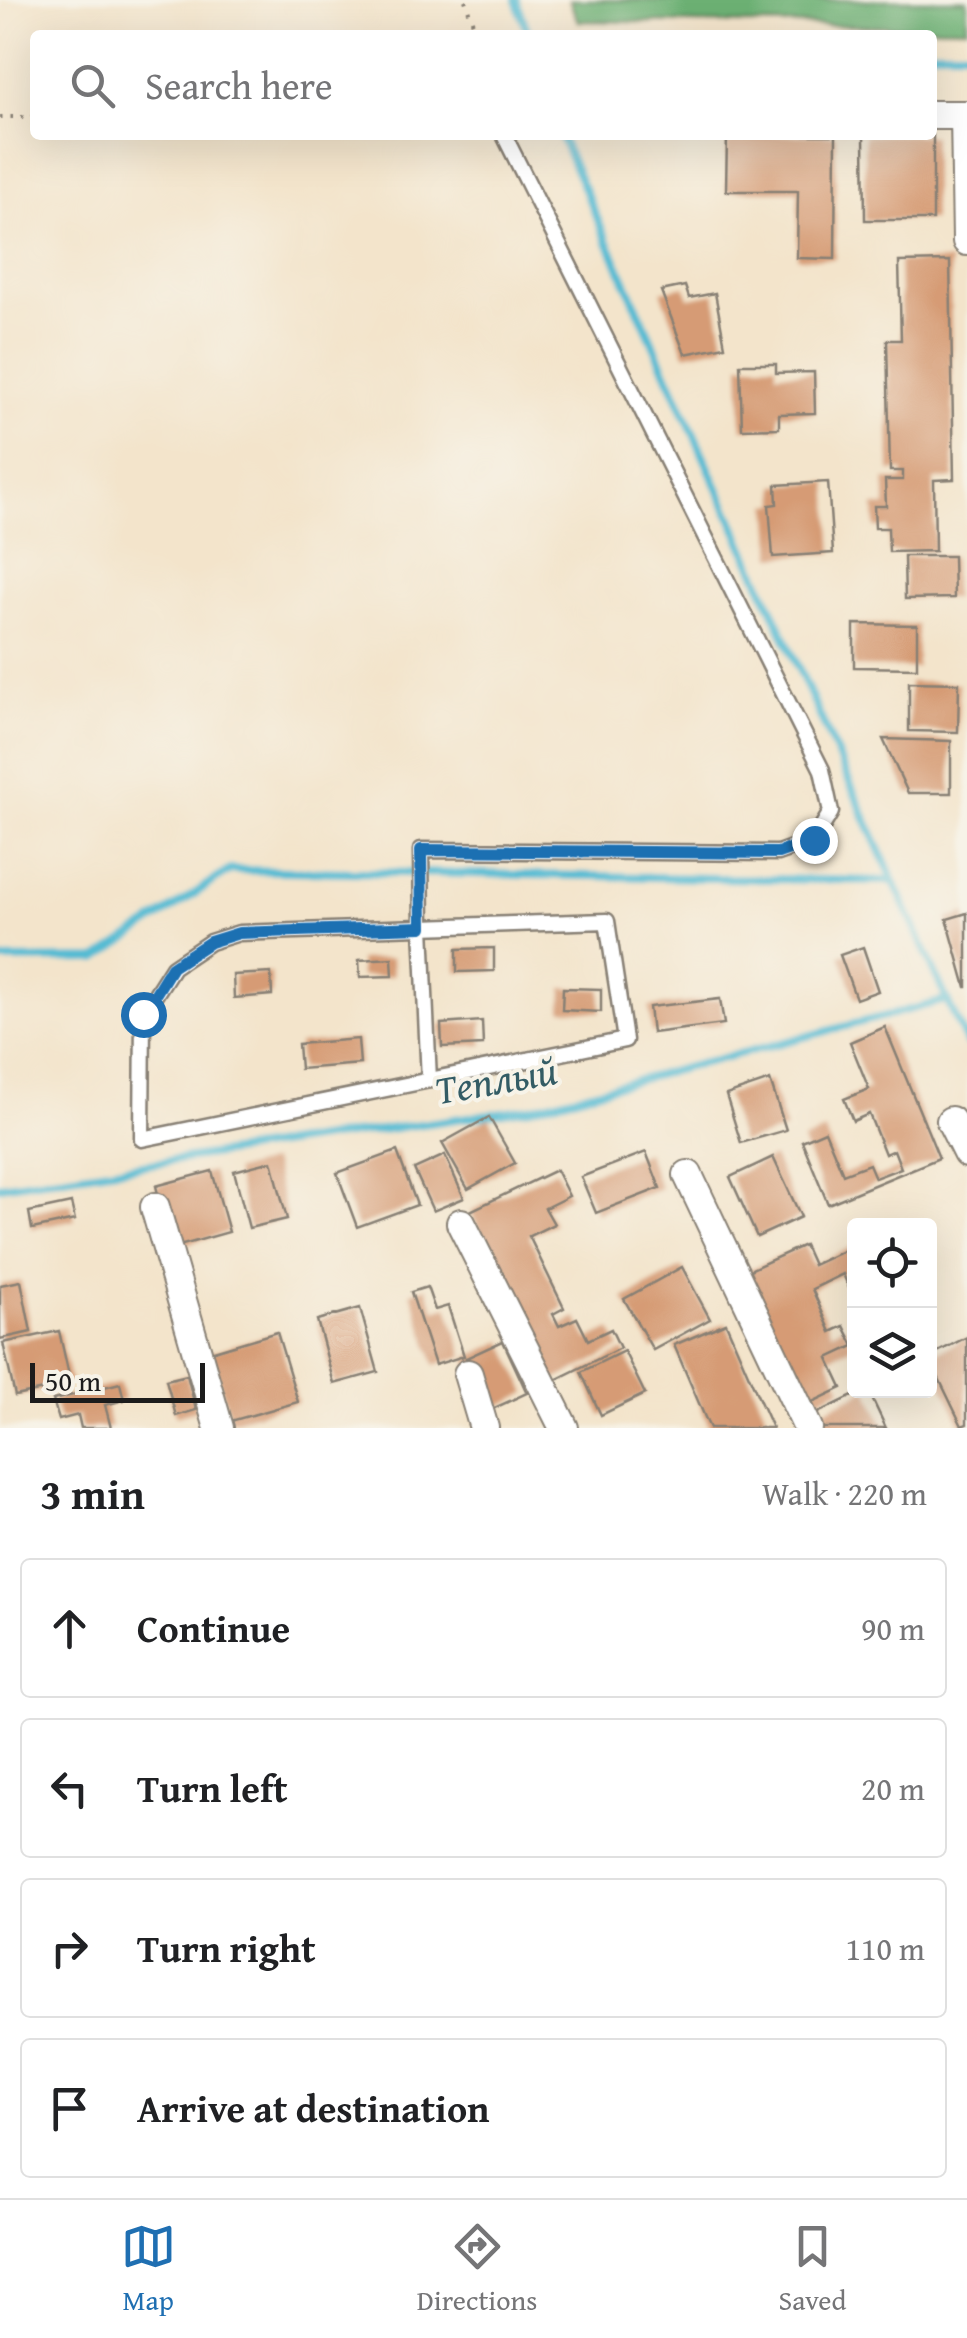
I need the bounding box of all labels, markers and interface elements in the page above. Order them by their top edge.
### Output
search box [30,30,937,140]
text: Search here [145,57,333,113]
icon: search [65,58,120,113]
route end [792,818,838,864]
route start [121,992,167,1038]
water label: Теплый [430,1040,562,1119]
map controls [847,1218,937,1398]
button: locate [847,1218,937,1308]
button: layers [847,1308,937,1398]
scale bar [30,1358,205,1402]
text: 50 m [45,1360,101,1401]
text: 3 min [40,1463,145,1524]
text: Walk · 220 m [762,1470,927,1517]
text: Continue [137,1600,290,1656]
icon: ahead [42,1601,97,1656]
text: 90 m [861,1605,925,1652]
text: Turn left [137,1760,288,1816]
icon: left [42,1761,97,1816]
text: 20 m [861,1765,925,1812]
text: Turn right [137,1920,316,1976]
icon: right [42,1921,97,1976]
text: 110 m [846,1925,925,1972]
text: Arrive at destination [137,2080,490,2136]
icon: arrive [42,2081,97,2136]
tab: Map [121,2219,176,2320]
tab: Directions [417,2219,537,2320]
tab: Saved [779,2219,846,2320]

